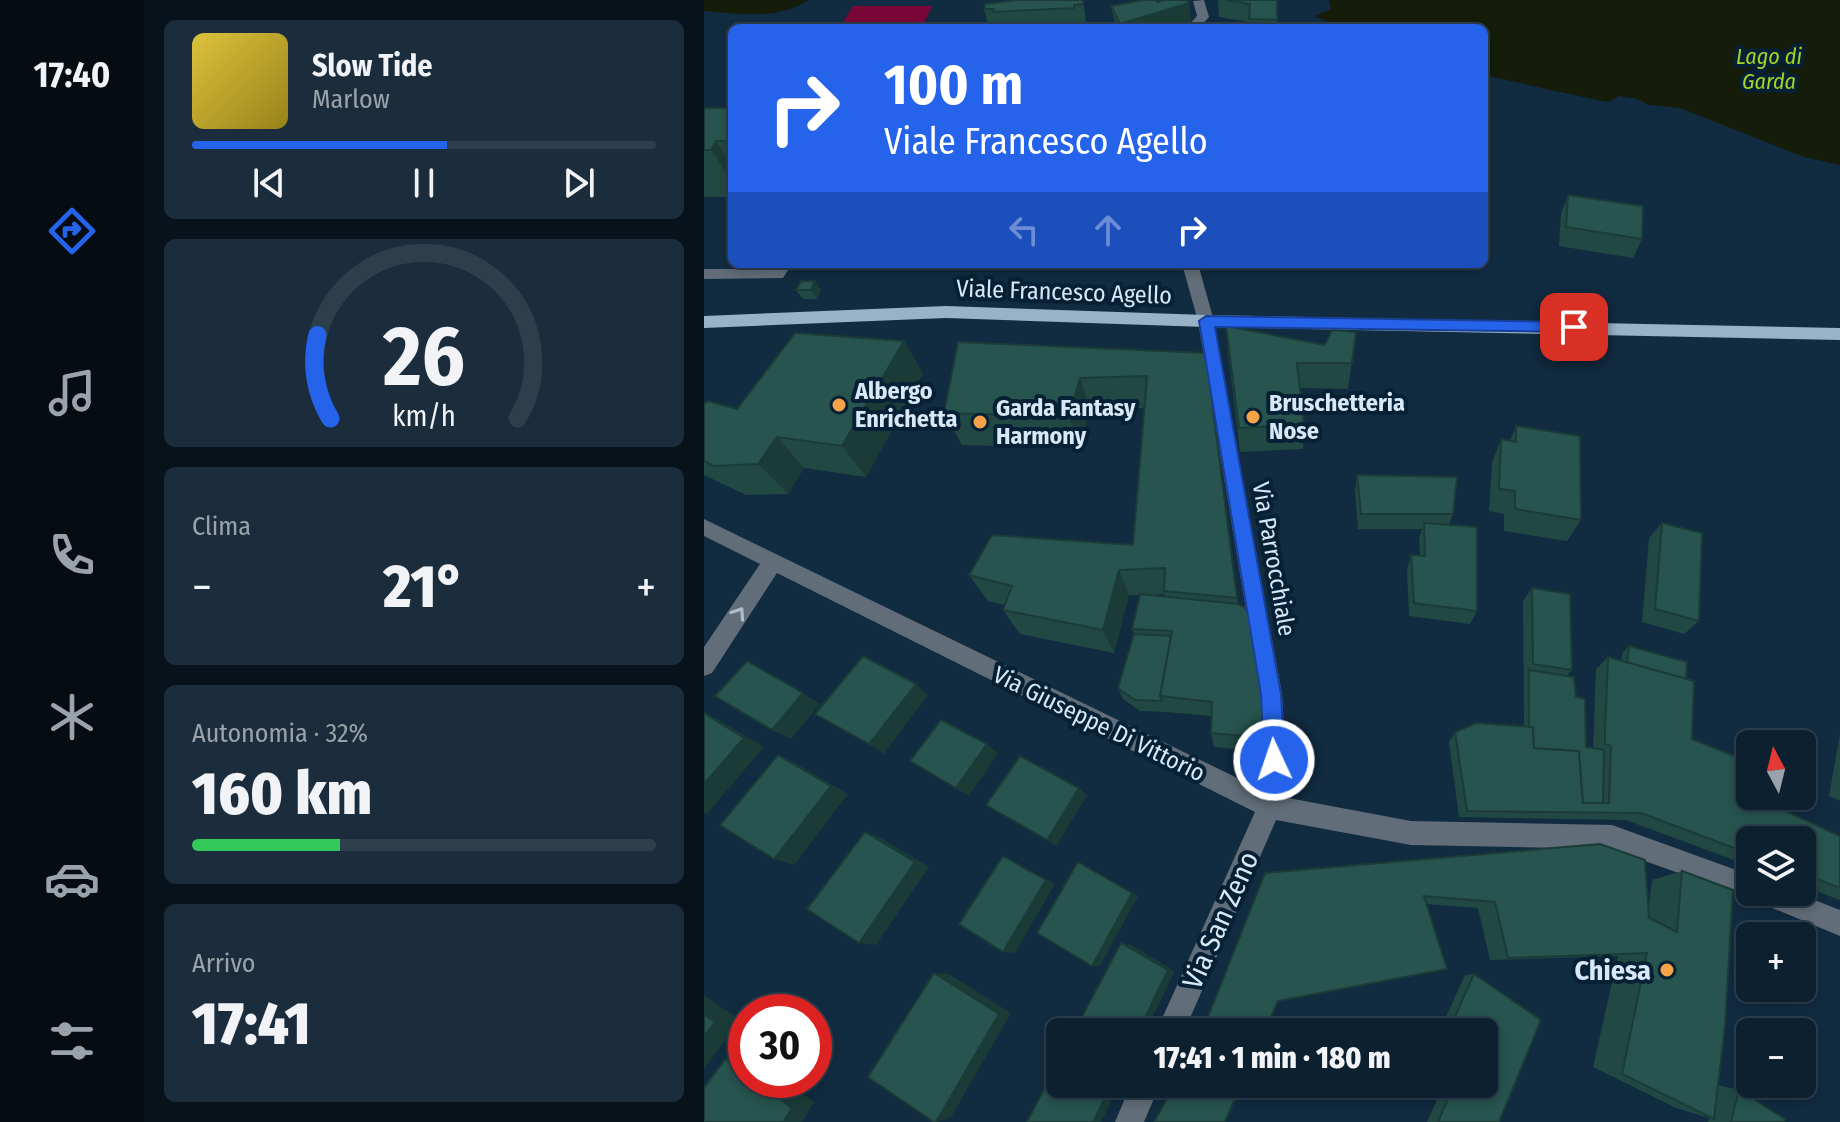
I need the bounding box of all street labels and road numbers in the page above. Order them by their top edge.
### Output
street label: Viale Francesco Agello [956,274,1172,310]
street label: Via Parrocchiale [1247,480,1301,638]
street label: Via Giuseppe Di Vittorio [989,661,1209,787]
street label: Via San Zeno [1176,847,1265,994]

